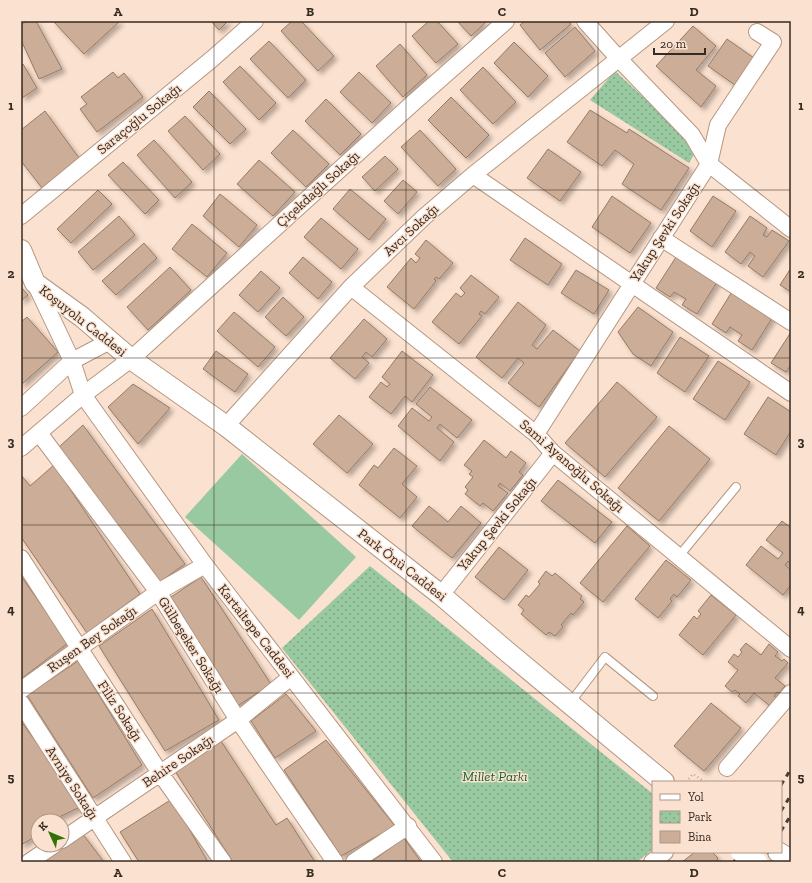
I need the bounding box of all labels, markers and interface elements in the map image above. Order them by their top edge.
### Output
text: A [114,4,123,19]
text: B [306,4,314,19]
text: C [498,4,506,19]
text: D [689,4,699,19]
scale bar [654,30,705,56]
text: 20 m [660,37,687,51]
street label: Saraçoğlu Sokağı [94,80,185,158]
text: 1 [8,98,14,113]
text: 1 [798,98,804,113]
street label: Çiçekdağlı Sokağı [273,147,363,231]
street label: Yakup Şevki Sokağı [626,179,704,286]
street label: Avcı Sokağı [380,200,442,260]
text: 2 [8,266,15,281]
text: 2 [798,266,805,281]
street label: Koşuyolu Caddesi [36,282,130,360]
street label: Sami Ayanoğlu Sokağı [516,416,628,516]
text: 3 [8,434,15,449]
text: 3 [798,434,805,449]
street label: Yakup Şevki Sokağı [453,474,540,575]
street label: Park Önü Caddesi [354,525,450,605]
street label: Kartaltepe Caddesi [214,581,298,681]
street label: Gülbeşeker Sokağı [154,594,228,697]
text: 4 [7,602,15,617]
street label: Ruşen Bey Sokağı [44,602,140,676]
text: 4 [797,602,805,617]
street label: Filiz Sokağı [94,677,146,745]
street label: Behire Sokağı [139,731,217,791]
street label: Avniye Sokağı [42,743,102,823]
park label: Millet Parkı [462,768,528,785]
text: 5 [8,770,15,785]
text: 5 [798,770,805,785]
legend [652,781,782,853]
text: Yol [687,790,704,804]
text: Park [688,810,713,824]
north arrow [30,813,70,853]
text: K [36,819,51,834]
text: Bina [688,830,711,844]
text: A [114,865,123,880]
text: B [306,865,314,880]
text: C [498,865,506,880]
text: D [689,865,699,880]

